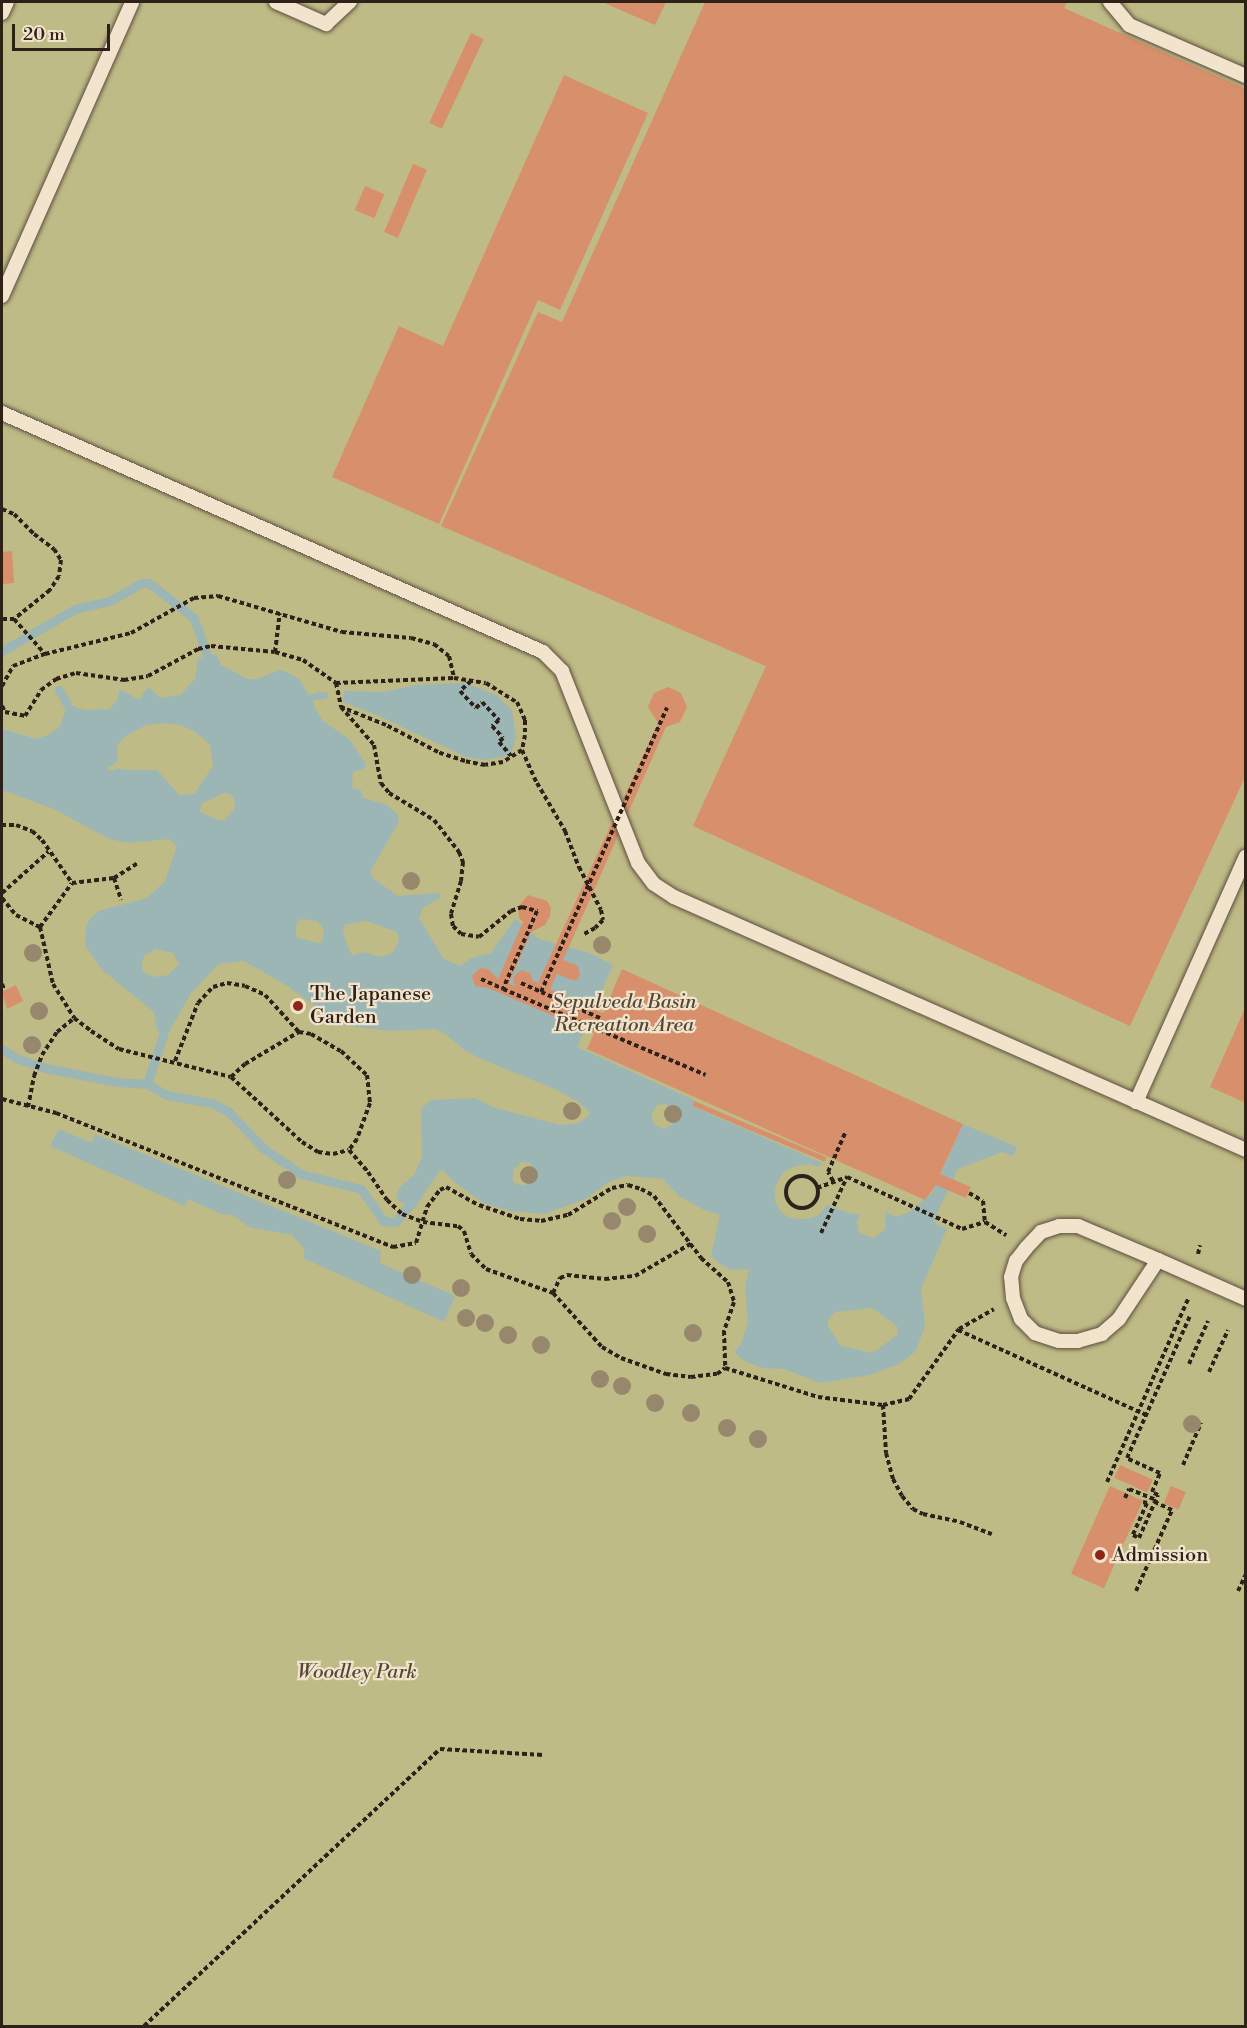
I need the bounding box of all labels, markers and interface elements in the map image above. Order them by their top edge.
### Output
scale bar [15,12,112,50]
text: 20 m [23,23,65,46]
place label: The Japanese Garden [310,982,431,1029]
park label: Sepulveda Basin Recreation Area [551,990,697,1037]
marker: The Japanese Garden [291,999,305,1013]
place label: Admission [1112,1543,1208,1567]
marker: Admission [1093,1548,1107,1562]
park label: Woodley Park [297,1660,417,1684]

